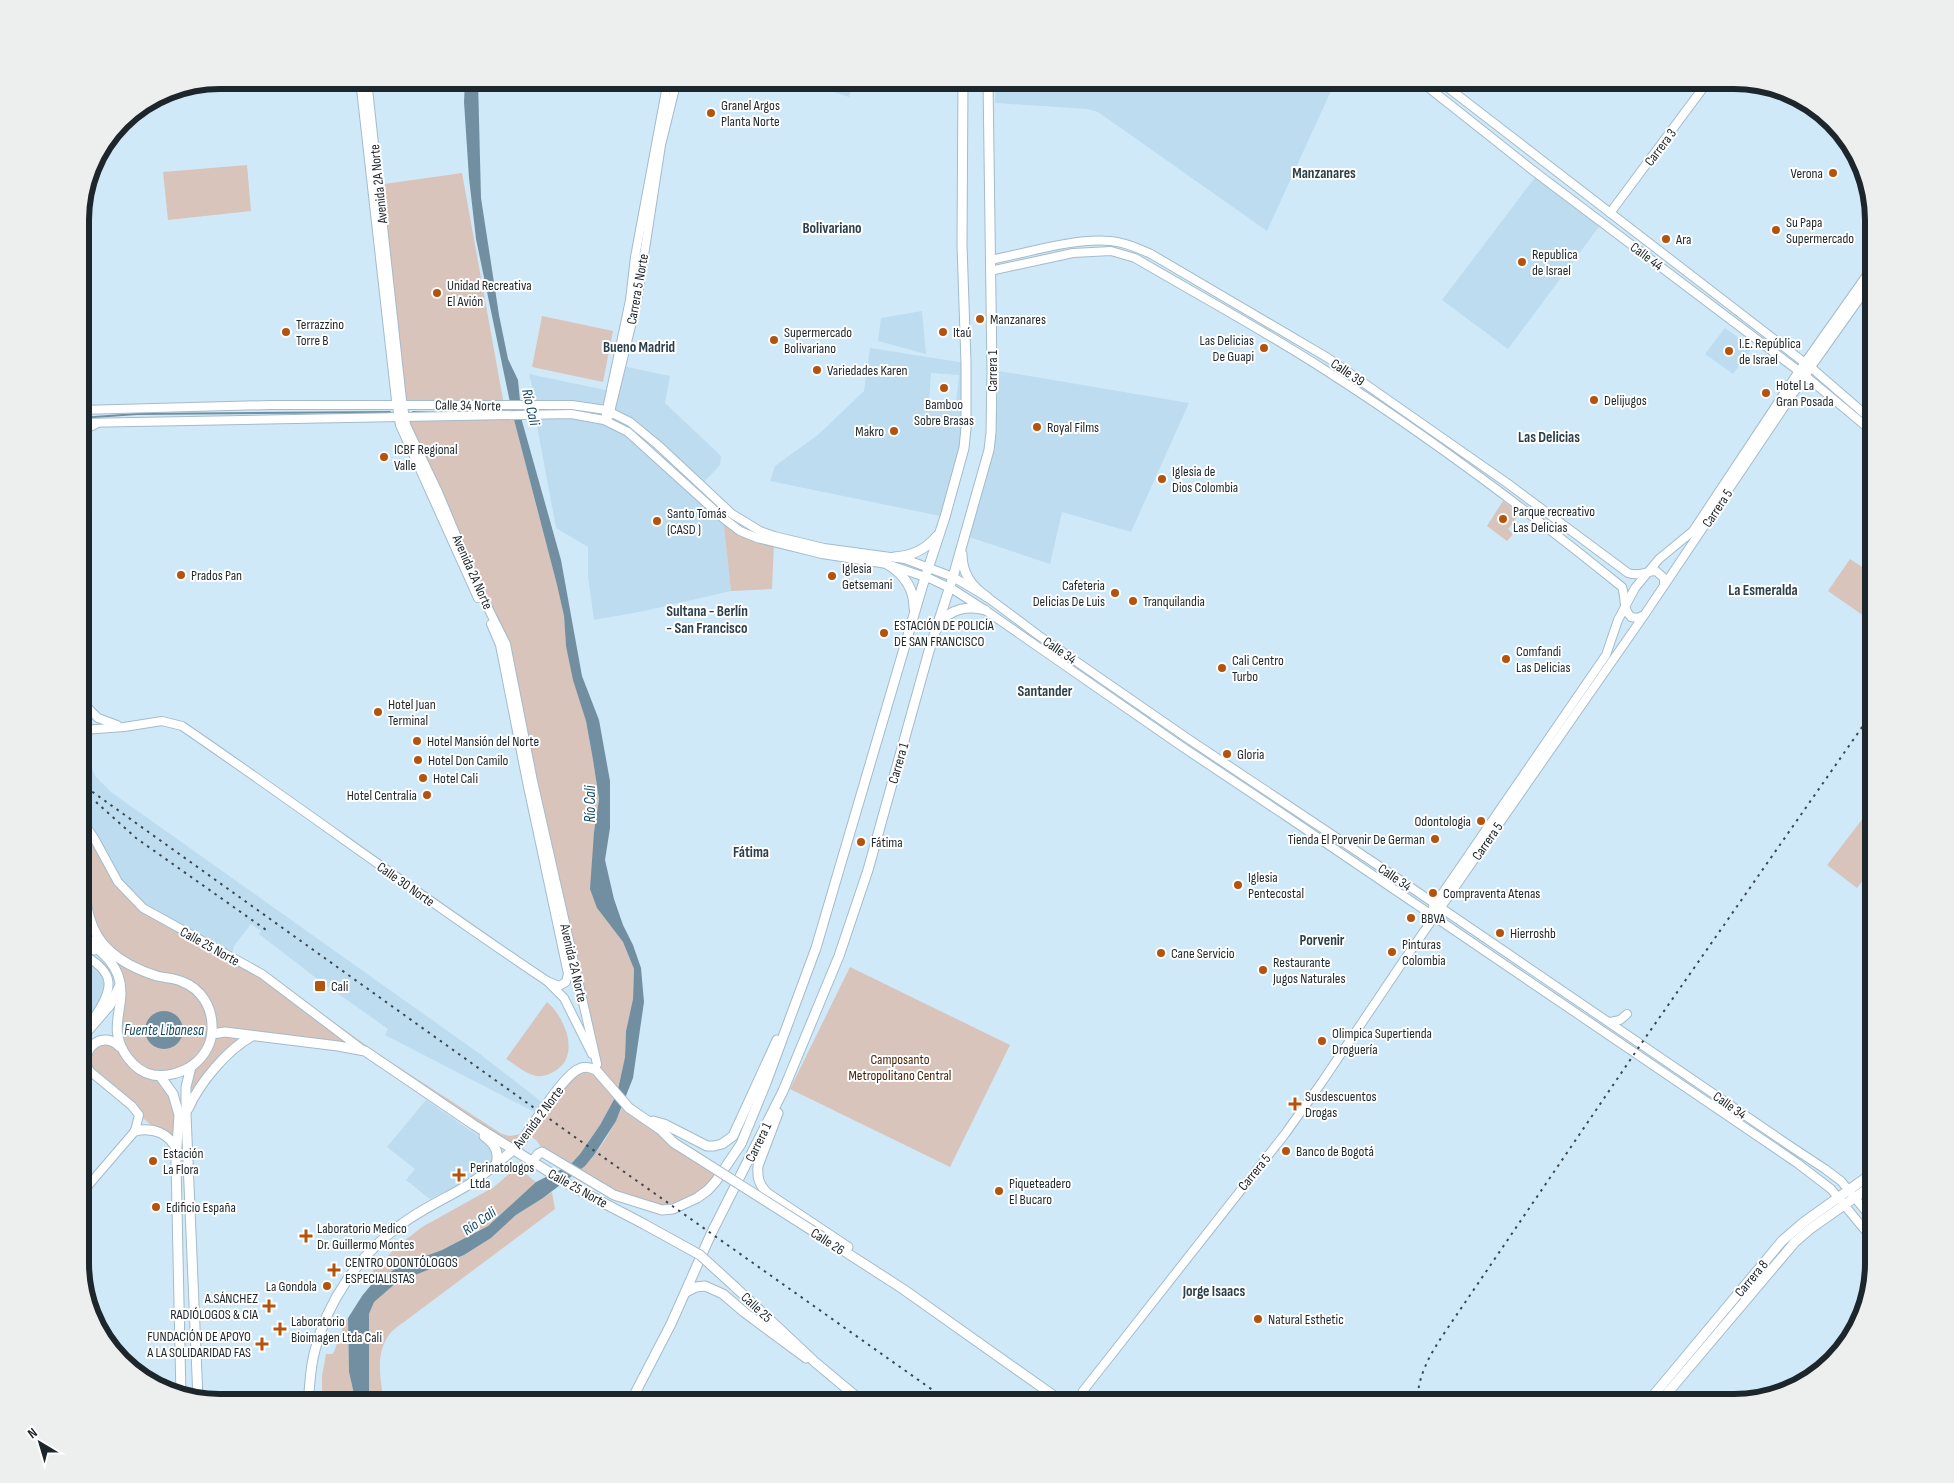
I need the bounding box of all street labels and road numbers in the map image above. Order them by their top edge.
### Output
street label: Carrera 3 [1641,125,1680,169]
street label: Avenida 2A Norte [366,143,391,225]
street label: Calle 44 [1627,239,1667,274]
street label: Carrera 5 Norte [623,252,652,326]
street label: Carrera 1 [984,350,1001,392]
street label: Calle 39 [1328,355,1368,390]
street label: Calle 34 Norte [435,396,501,415]
street label: Carrera 5 [1699,486,1737,531]
street label: Avenida 2A Norte [448,531,497,612]
street label: Calle 34 [1040,633,1080,668]
street label: Carrera 1 [885,741,912,786]
street label: Carrera 5 [1468,819,1507,864]
street label: Calle 30 Norte [374,858,438,910]
street label: Calle 34 [1375,860,1415,895]
street label: Avenida 2A Norte [556,921,591,1004]
street label: Calle 25 Norte [177,923,243,970]
street label: Avenida 2 Norte [509,1083,567,1153]
street label: Calle 34 [1710,1088,1750,1123]
street label: Carrera 1 [742,1120,775,1165]
street label: Carrera 5 [1234,1150,1275,1194]
street label: Calle 25 Norte [545,1165,611,1212]
street label: Calle 26 [808,1224,848,1259]
street label: Carrera 8 [1731,1256,1772,1300]
street label: Calle 25 [738,1289,776,1326]

